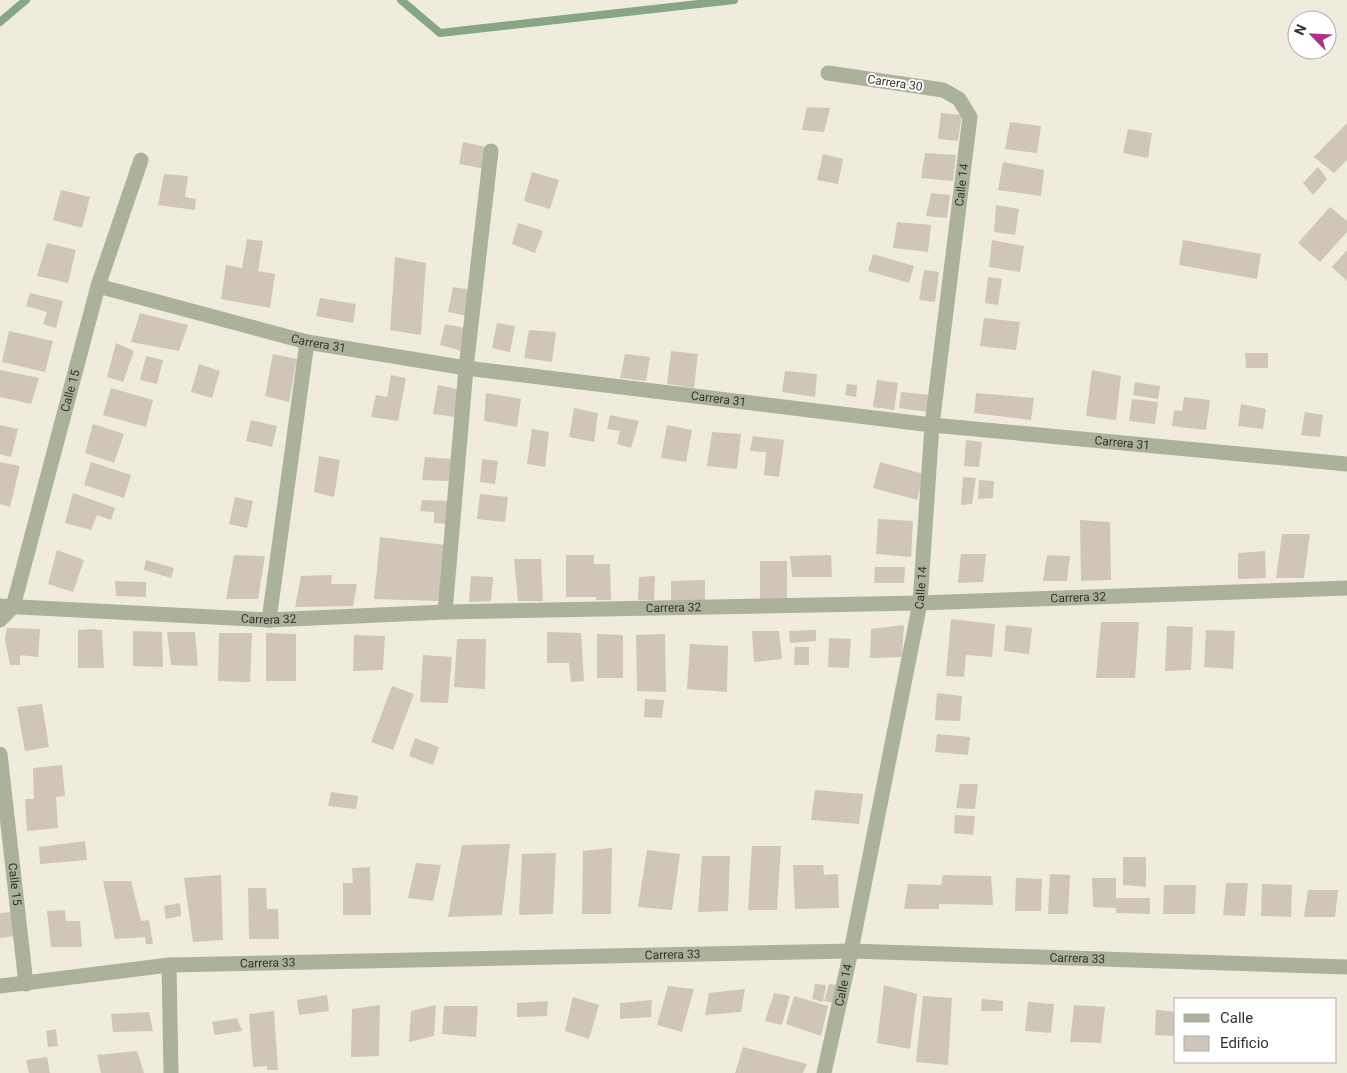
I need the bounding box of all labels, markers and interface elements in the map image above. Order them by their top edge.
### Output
north arrow [1287,10,1337,60]
text: N [1291,22,1309,37]
street label: Carrera 30 [867,72,924,94]
street label: Calle 14 [952,162,971,207]
street label: Carrera 31 [290,331,347,355]
street label: Calle 15 [58,368,83,413]
street label: Carrera 31 [690,389,747,409]
street label: Carrera 31 [1094,433,1151,452]
street label: Calle 14 [912,566,929,610]
street label: Carrera 32 [1050,589,1107,605]
street label: Carrera 32 [645,600,702,615]
street label: Carrera 32 [240,612,297,627]
street label: Calle 15 [5,862,24,907]
street label: Carrera 33 [645,947,701,962]
street label: Carrera 33 [1049,950,1105,966]
street label: Carrera 33 [240,955,296,971]
street label: Calle 14 [832,962,855,1008]
legend [1174,998,1337,1063]
text: Calle [1220,1009,1253,1027]
text: Edificio [1220,1034,1269,1052]

